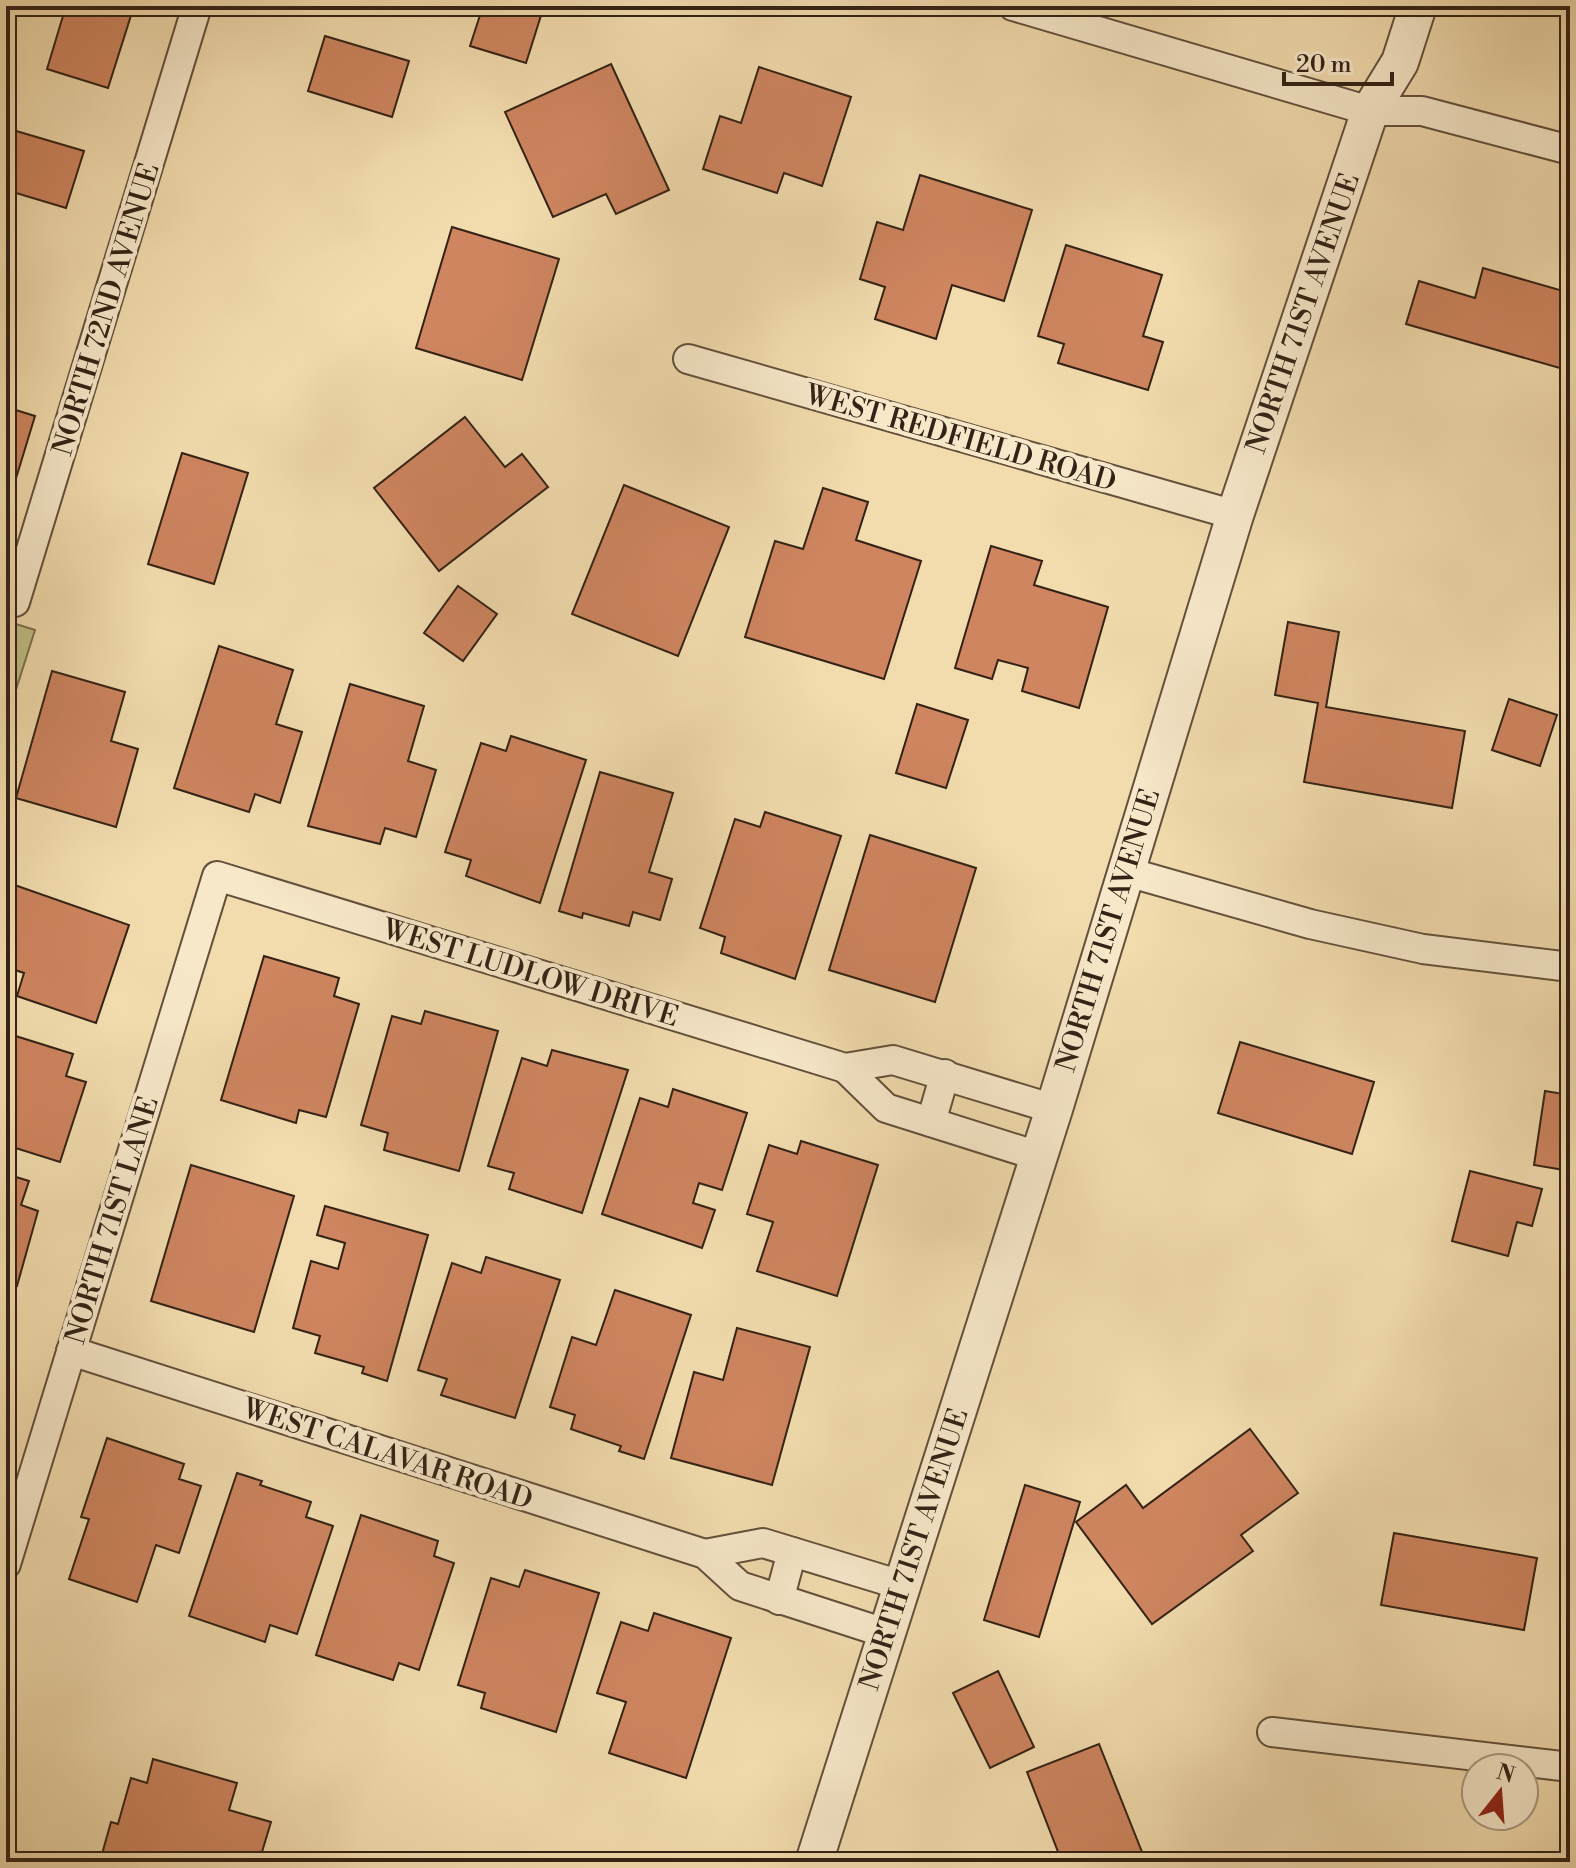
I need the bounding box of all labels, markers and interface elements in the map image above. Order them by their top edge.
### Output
scale bar [1284,36,1392,86]
text: 20 m [1296,50,1352,80]
street label: NORTH 72ND AVENUE [45,159,168,460]
street label: NORTH 71ST AVENUE [1239,169,1368,458]
street label: WEST REDFIELD ROAD [800,377,1120,500]
street label: NORTH 71ST AVENUE [1049,785,1168,1076]
street label: WEST LUDLOW DRIVE [378,911,683,1035]
street label: NORTH 71ST LANE [58,1092,167,1348]
street label: WEST CALAVAR ROAD [237,1391,537,1518]
street label: NORTH 71ST AVENUE [852,1404,977,1695]
north arrow [1460,1752,1540,1832]
text: N [1493,1759,1518,1790]

